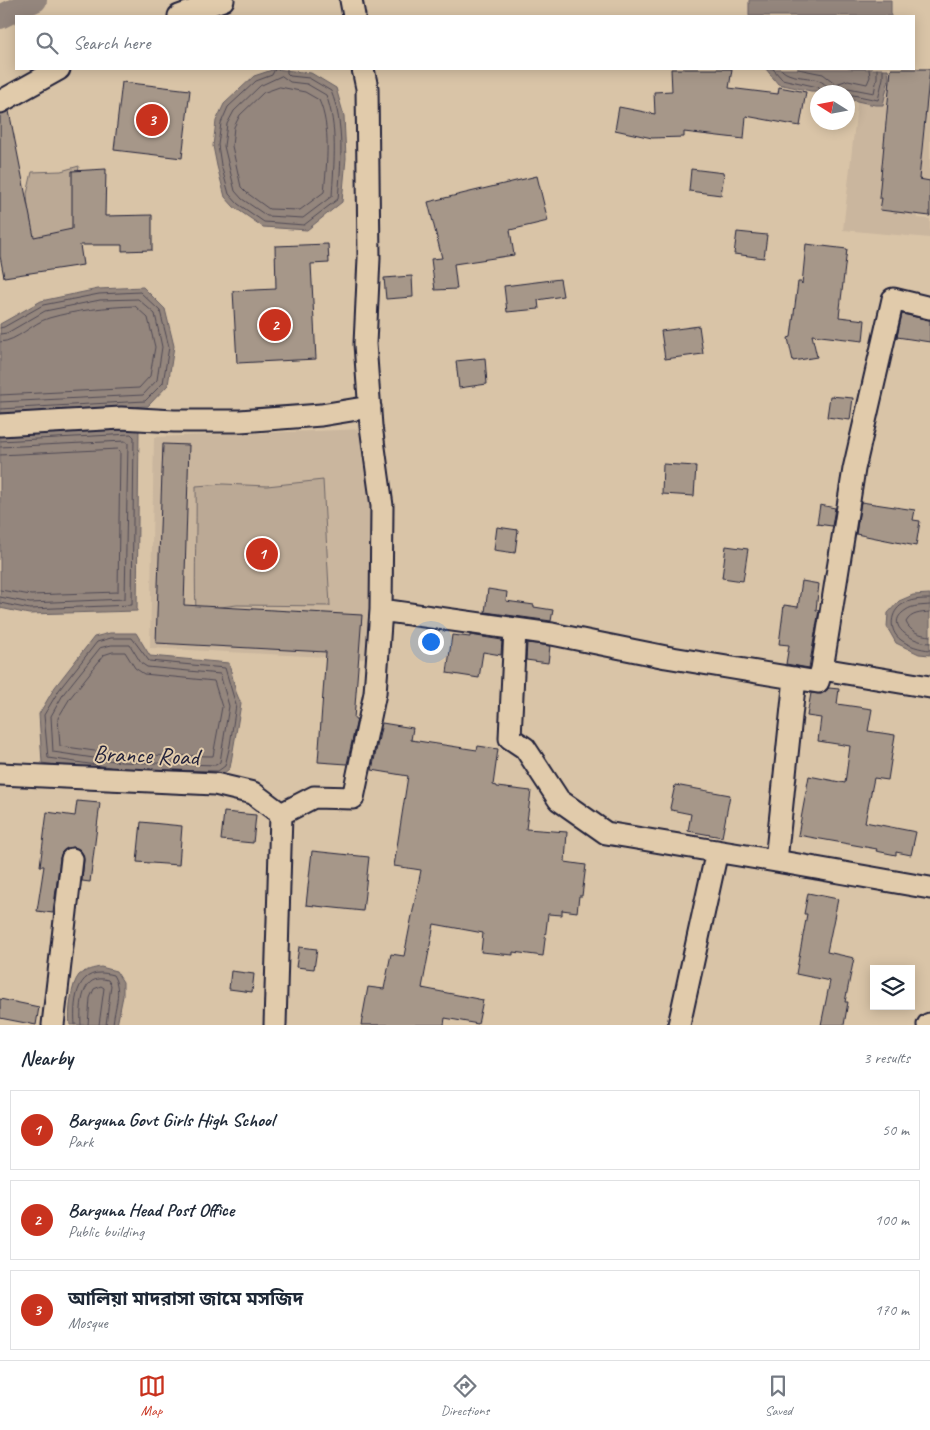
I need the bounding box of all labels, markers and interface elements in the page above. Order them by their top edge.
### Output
search box [15,15,915,70]
icon: search [33,29,61,57]
text: Search here [73,31,150,55]
north arrow [810,85,855,130]
pin: 3 [136,101,168,139]
pin: 2 [259,306,291,344]
pin: 1 [246,535,278,573]
your location [418,629,444,655]
street label: Brance Road [93,738,203,772]
map controls [870,965,915,1010]
button: layers [870,965,915,1010]
text: Nearby [20,1045,73,1071]
text: 3 results [863,1048,910,1068]
text: Barguna Govt Girls High School [68,1108,274,1132]
text: 1 [33,1120,41,1140]
text: 50 m [882,1120,909,1140]
text: Park [68,1132,93,1152]
text: Barguna Head Post Office [68,1198,234,1222]
text: 2 [33,1210,41,1230]
text: 100 m [875,1210,909,1230]
text: Public building [68,1222,144,1242]
text: আলিয়া মাদরাসা জামে মসজিদ [68,1287,303,1311]
text: 3 [33,1300,41,1320]
text: 170 m [875,1300,909,1320]
text: Mosque [68,1313,108,1333]
tab: Map [138,1372,166,1419]
tab: Directions [441,1372,489,1419]
tab: Saved [764,1372,792,1419]

